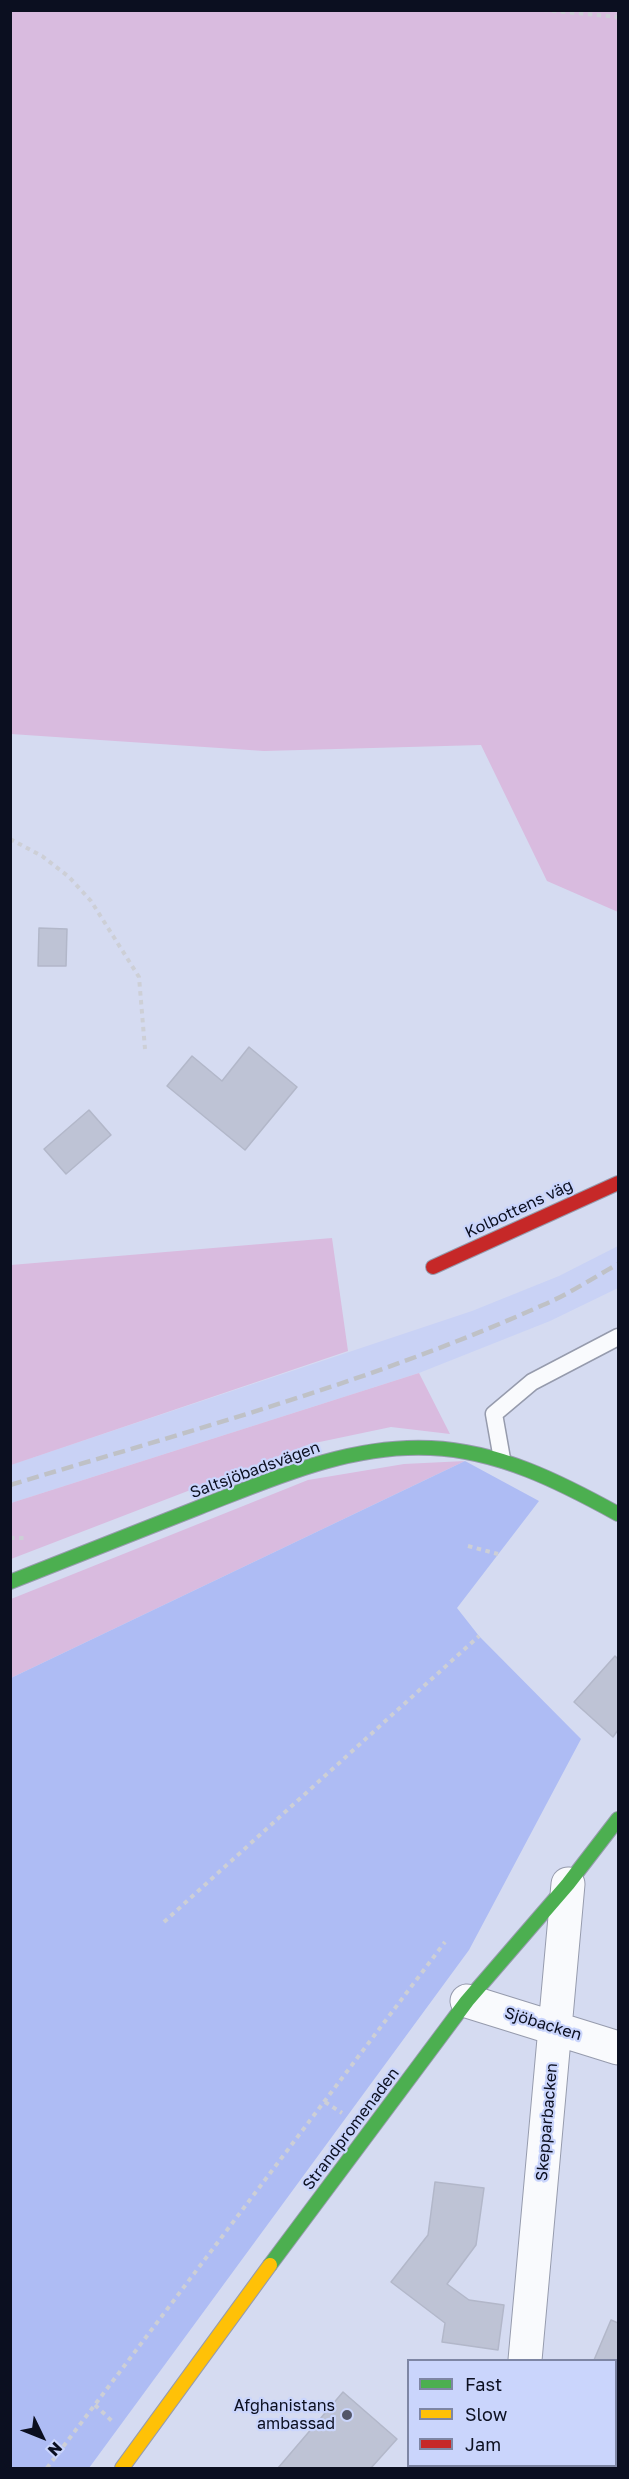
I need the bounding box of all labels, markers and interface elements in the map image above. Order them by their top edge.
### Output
street label: Kolbottens väg [462,1176,576,1242]
street label: Saltsjöbadsvägen [187,1438,323,1502]
street label: Sjöbacken [502,2003,584,2045]
street label: Skepparbacken [532,2062,562,2182]
street label: Strandpromenaden [299,2064,403,2194]
legend [407,2359,617,2467]
text: Fast [465,2373,502,2395]
place label: Afghanistans ambassad [234,2396,335,2434]
text: Slow [465,2403,507,2425]
north arrow [12,2407,72,2467]
marker: Afghanistans ambassad [340,2408,354,2422]
text: Jam [465,2433,501,2455]
text: N [44,2438,67,2461]

